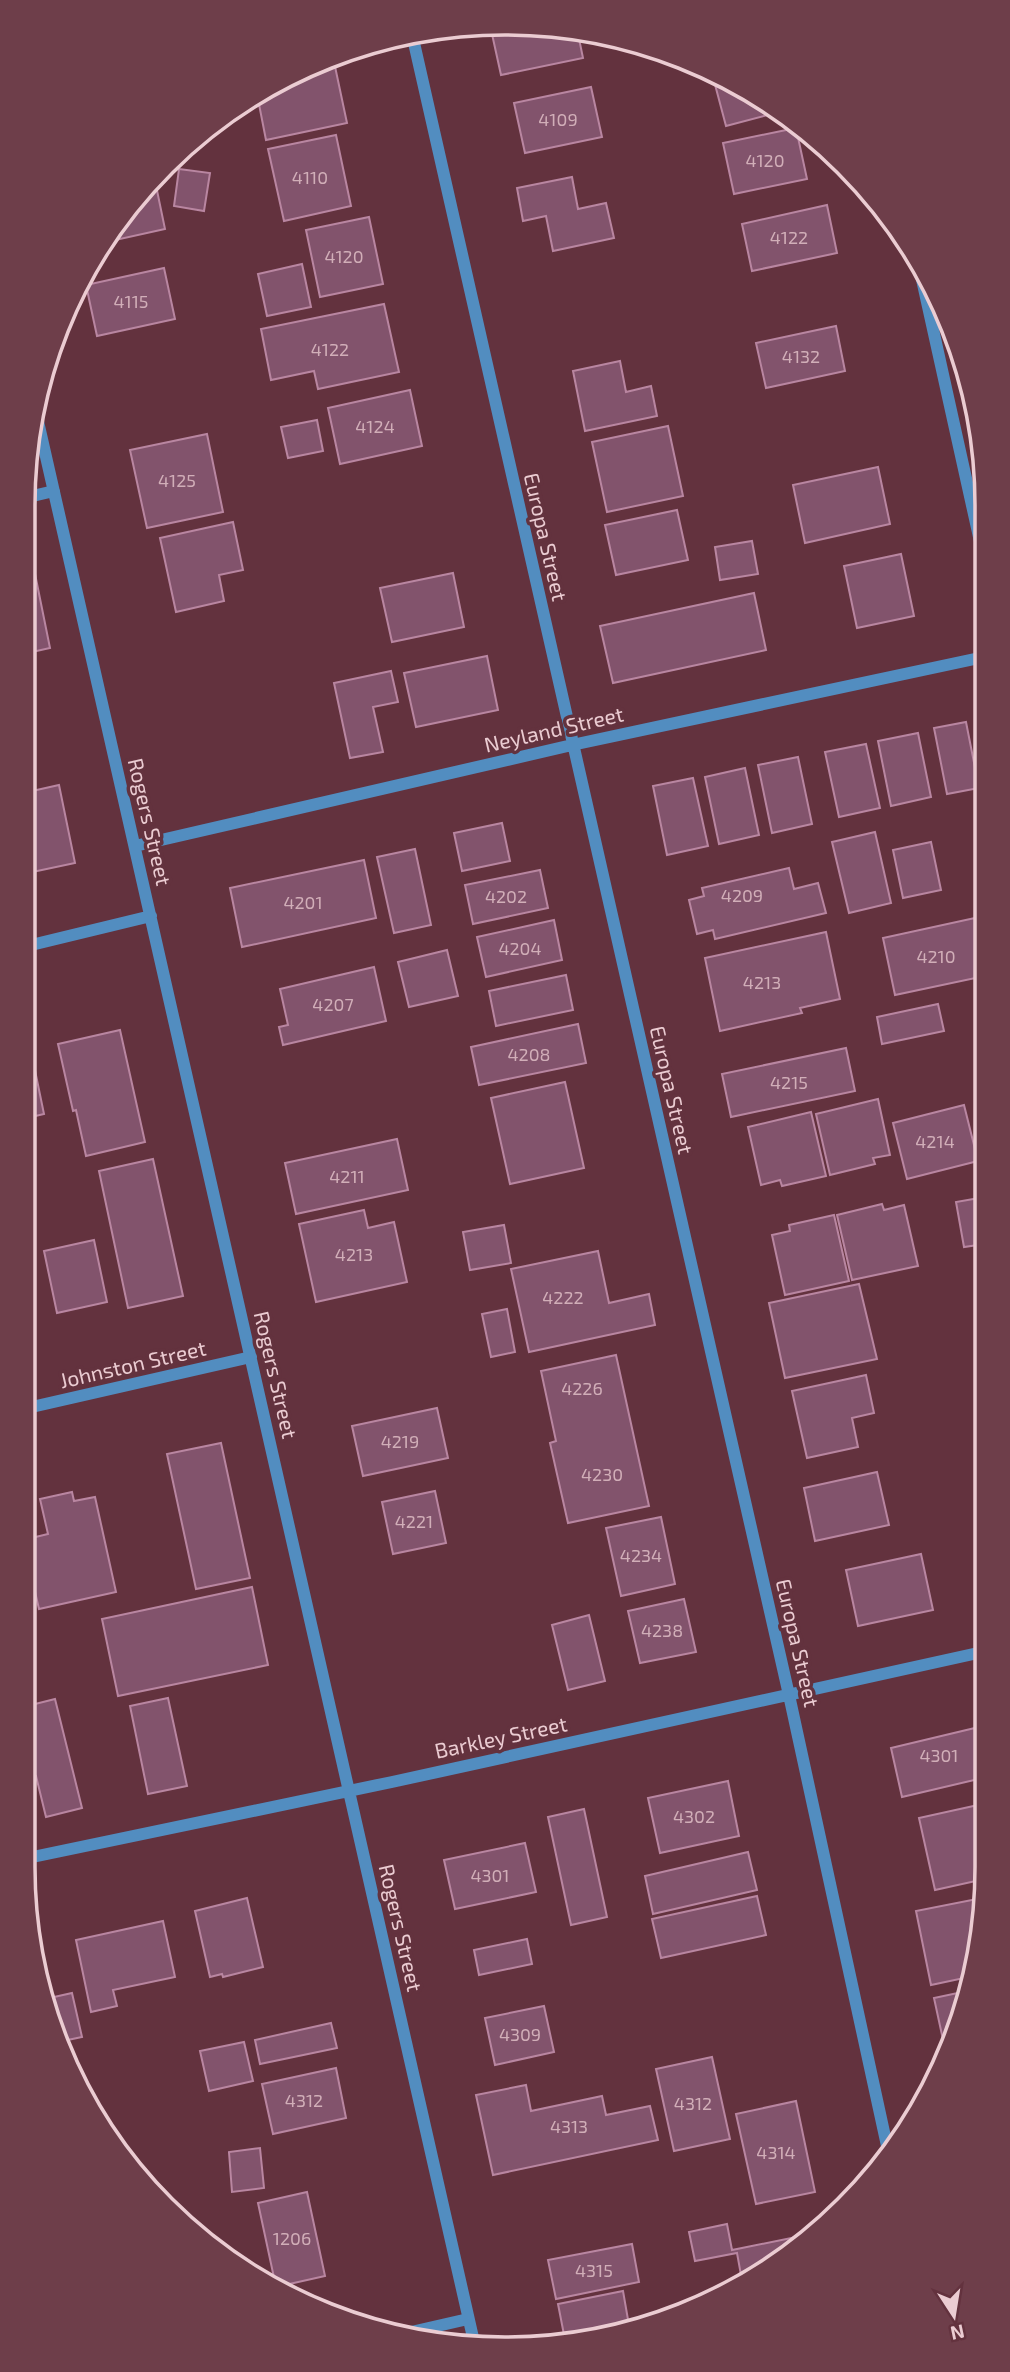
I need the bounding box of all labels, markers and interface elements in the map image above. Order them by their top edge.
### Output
house number: 4109 [538,108,578,130]
house number: 4120 [745,149,785,171]
house number: 4110 [292,166,328,188]
house number: 4122 [770,226,808,248]
house number: 4120 [324,245,364,267]
house number: 4115 [113,290,149,312]
house number: 4122 [311,338,349,360]
house number: 4132 [782,345,820,367]
house number: 4124 [355,415,395,437]
house number: 4125 [158,469,196,491]
street label: Europa Street [520,470,573,603]
street label: Neyland Street [482,700,626,757]
street label: Rogers Street [124,756,177,888]
house number: 4209 [721,884,763,906]
house number: 4202 [485,885,527,907]
house number: 4201 [283,891,323,913]
house number: 4204 [498,937,542,959]
house number: 4210 [916,945,956,967]
house number: 4213 [743,971,781,993]
house number: 4207 [312,993,354,1015]
street label: Europa Street [646,1023,699,1156]
house number: 4208 [508,1043,550,1065]
house number: 4215 [770,1071,808,1093]
house number: 4214 [915,1130,955,1152]
house number: 4211 [329,1165,365,1187]
house number: 4213 [335,1243,373,1265]
house number: 4222 [542,1286,584,1308]
street label: Rogers Street [250,1309,303,1441]
street label: Johnston Street [57,1335,208,1393]
house number: 4226 [561,1377,603,1399]
house number: 4219 [381,1430,419,1452]
house number: 4230 [581,1463,623,1485]
house number: 4221 [395,1510,433,1532]
house number: 4234 [620,1544,662,1566]
street label: Europa Street [772,1576,825,1709]
house number: 4238 [641,1619,683,1641]
street label: Barkley Street [432,1710,569,1763]
house number: 4301 [919,1744,959,1766]
house number: 4302 [673,1805,715,1827]
street label: Rogers Street [375,1862,428,1994]
house number: 4301 [470,1864,510,1886]
house number: 4309 [499,2023,541,2045]
house number: 4312 [285,2089,323,2111]
house number: 4312 [674,2092,712,2114]
house number: 4313 [550,2115,588,2137]
house number: 4314 [756,2141,796,2163]
house number: 1206 [273,2227,311,2249]
house number: 4315 [575,2259,613,2281]
north arrow [919,2281,989,2351]
text: N [949,2320,967,2346]

